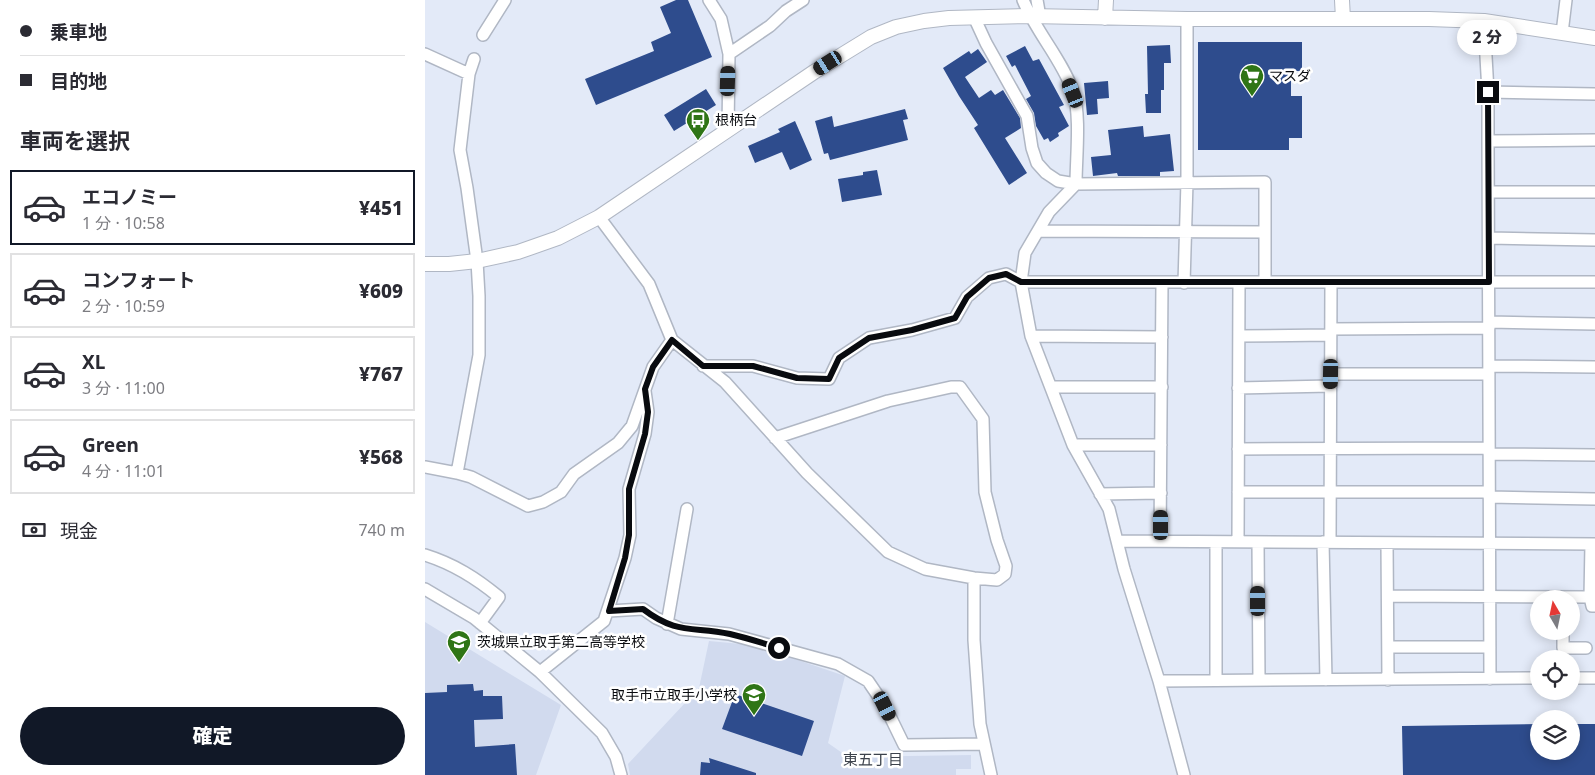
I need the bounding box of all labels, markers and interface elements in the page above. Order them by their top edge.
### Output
text: 乗車地 [50,19,107,45]
callout: 2 分 [1458,19,1518,54]
text: 2 分 [1472,26,1502,48]
car [811,49,844,77]
supermarket icon: マスダ [1239,63,1265,97]
car [719,66,736,96]
place label: マスダ [1269,66,1311,85]
text: 目的地 [50,68,107,94]
car [1060,76,1085,110]
route end [1477,81,1499,103]
bus stop icon: 根柄台 [685,107,711,141]
place label: 根柄台 [715,110,757,129]
text: 車両を選択 [20,125,130,155]
text: エコノミー [82,184,177,210]
icon: car [22,185,67,230]
text: ¥451 [359,195,403,221]
text: 1 分 · 10:58 [82,212,165,234]
text: コンフォート [82,267,195,293]
icon: car [22,268,67,313]
text: ¥609 [359,278,403,304]
text: 2 分 · 10:59 [82,295,165,317]
text: XL [82,349,105,375]
icon: car [22,351,67,396]
car [1323,359,1338,389]
text: ¥767 [359,361,403,387]
text: 3 分 · 11:00 [82,377,165,399]
text: Green [82,432,139,458]
icon: car [22,434,67,479]
text: ¥568 [359,444,403,470]
text: 4 分 · 11:01 [82,460,165,482]
car [1153,510,1168,540]
icon: cash [20,516,48,544]
text: 現金 [60,518,98,544]
text: 740 m [358,519,405,541]
car [1250,586,1265,616]
north arrow [1530,590,1580,640]
map controls [1530,590,1580,760]
school or university icon: 茨城県立取手第二高等学校 [446,629,472,663]
place label: 茨城県立取手第二高等学校 [477,632,645,651]
route start [768,637,790,659]
button: locate [1530,650,1580,700]
school or university icon: 取手市立取手小学校 [741,682,767,716]
place label: 取手市立取手小学校 [611,685,737,704]
car [871,689,898,723]
button: 確定 [20,707,405,765]
button: layers [1530,710,1580,760]
district label: 東五丁目 [843,749,903,769]

